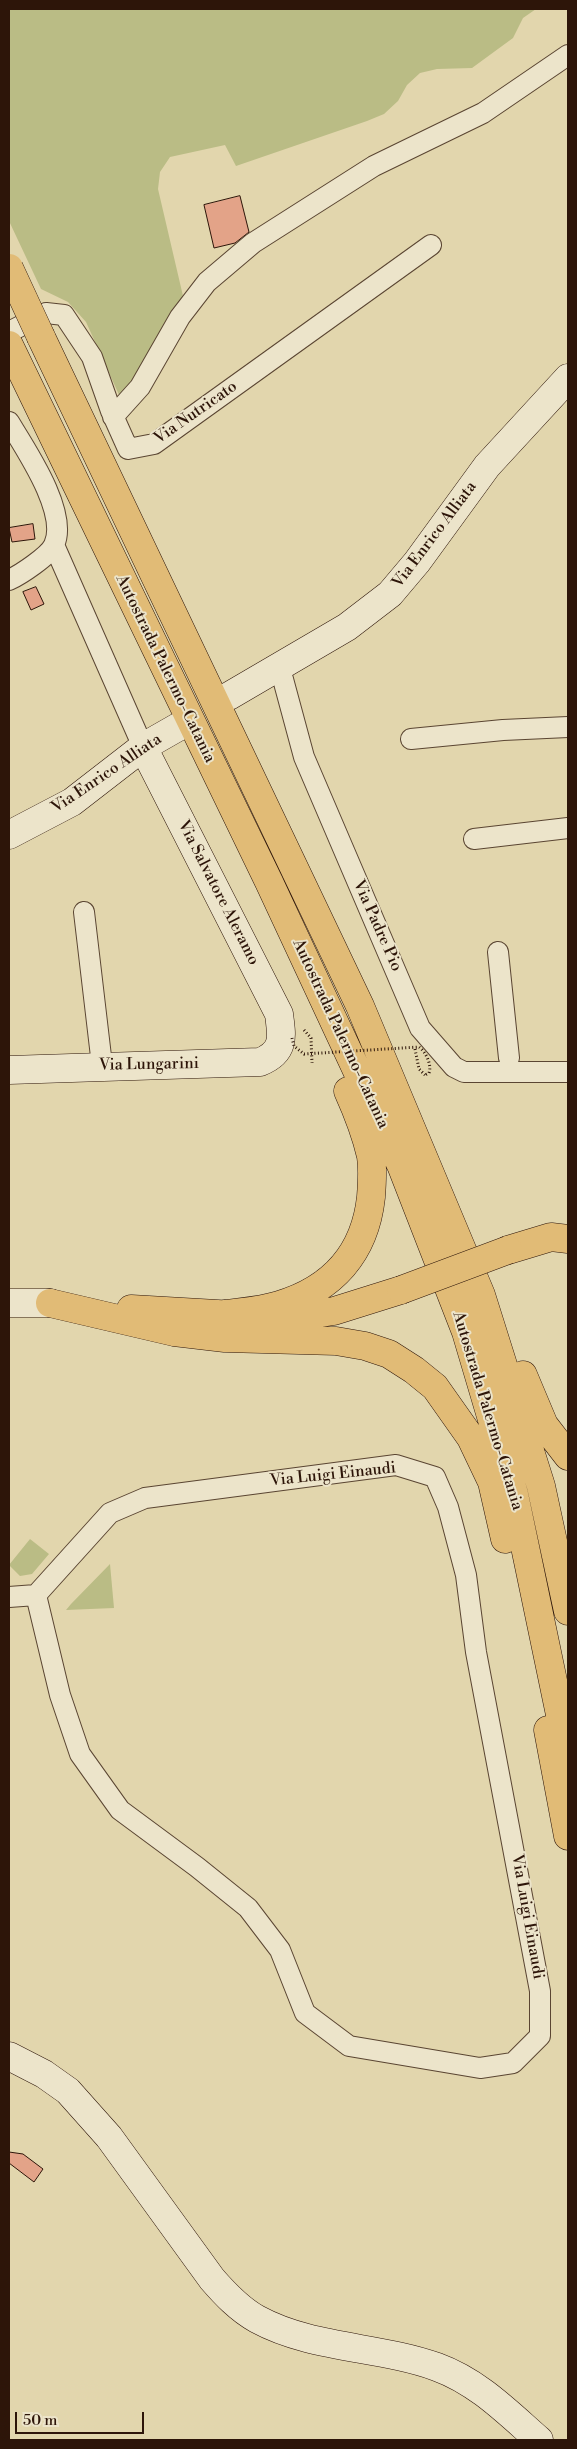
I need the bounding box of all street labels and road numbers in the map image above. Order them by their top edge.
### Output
street label: Via Nutricato [151,377,241,449]
street label: Via Enrico Alliata [389,478,481,592]
street label: Autostrada Palermo-Catania [111,572,219,766]
street label: Via Enrico Alliata [48,730,166,818]
street label: Via Salvatore Aleramo [173,817,263,969]
street label: Via Padre Pio [348,877,406,975]
street label: Autostrada Palermo-Catania [288,936,392,1132]
street label: Via Lungarini [99,1055,199,1075]
street label: Autostrada Palermo-Catania [448,1309,526,1513]
street label: Via Luigi Einaudi [269,1459,397,1491]
street label: Via Luigi Einaudi [507,1853,547,1981]

